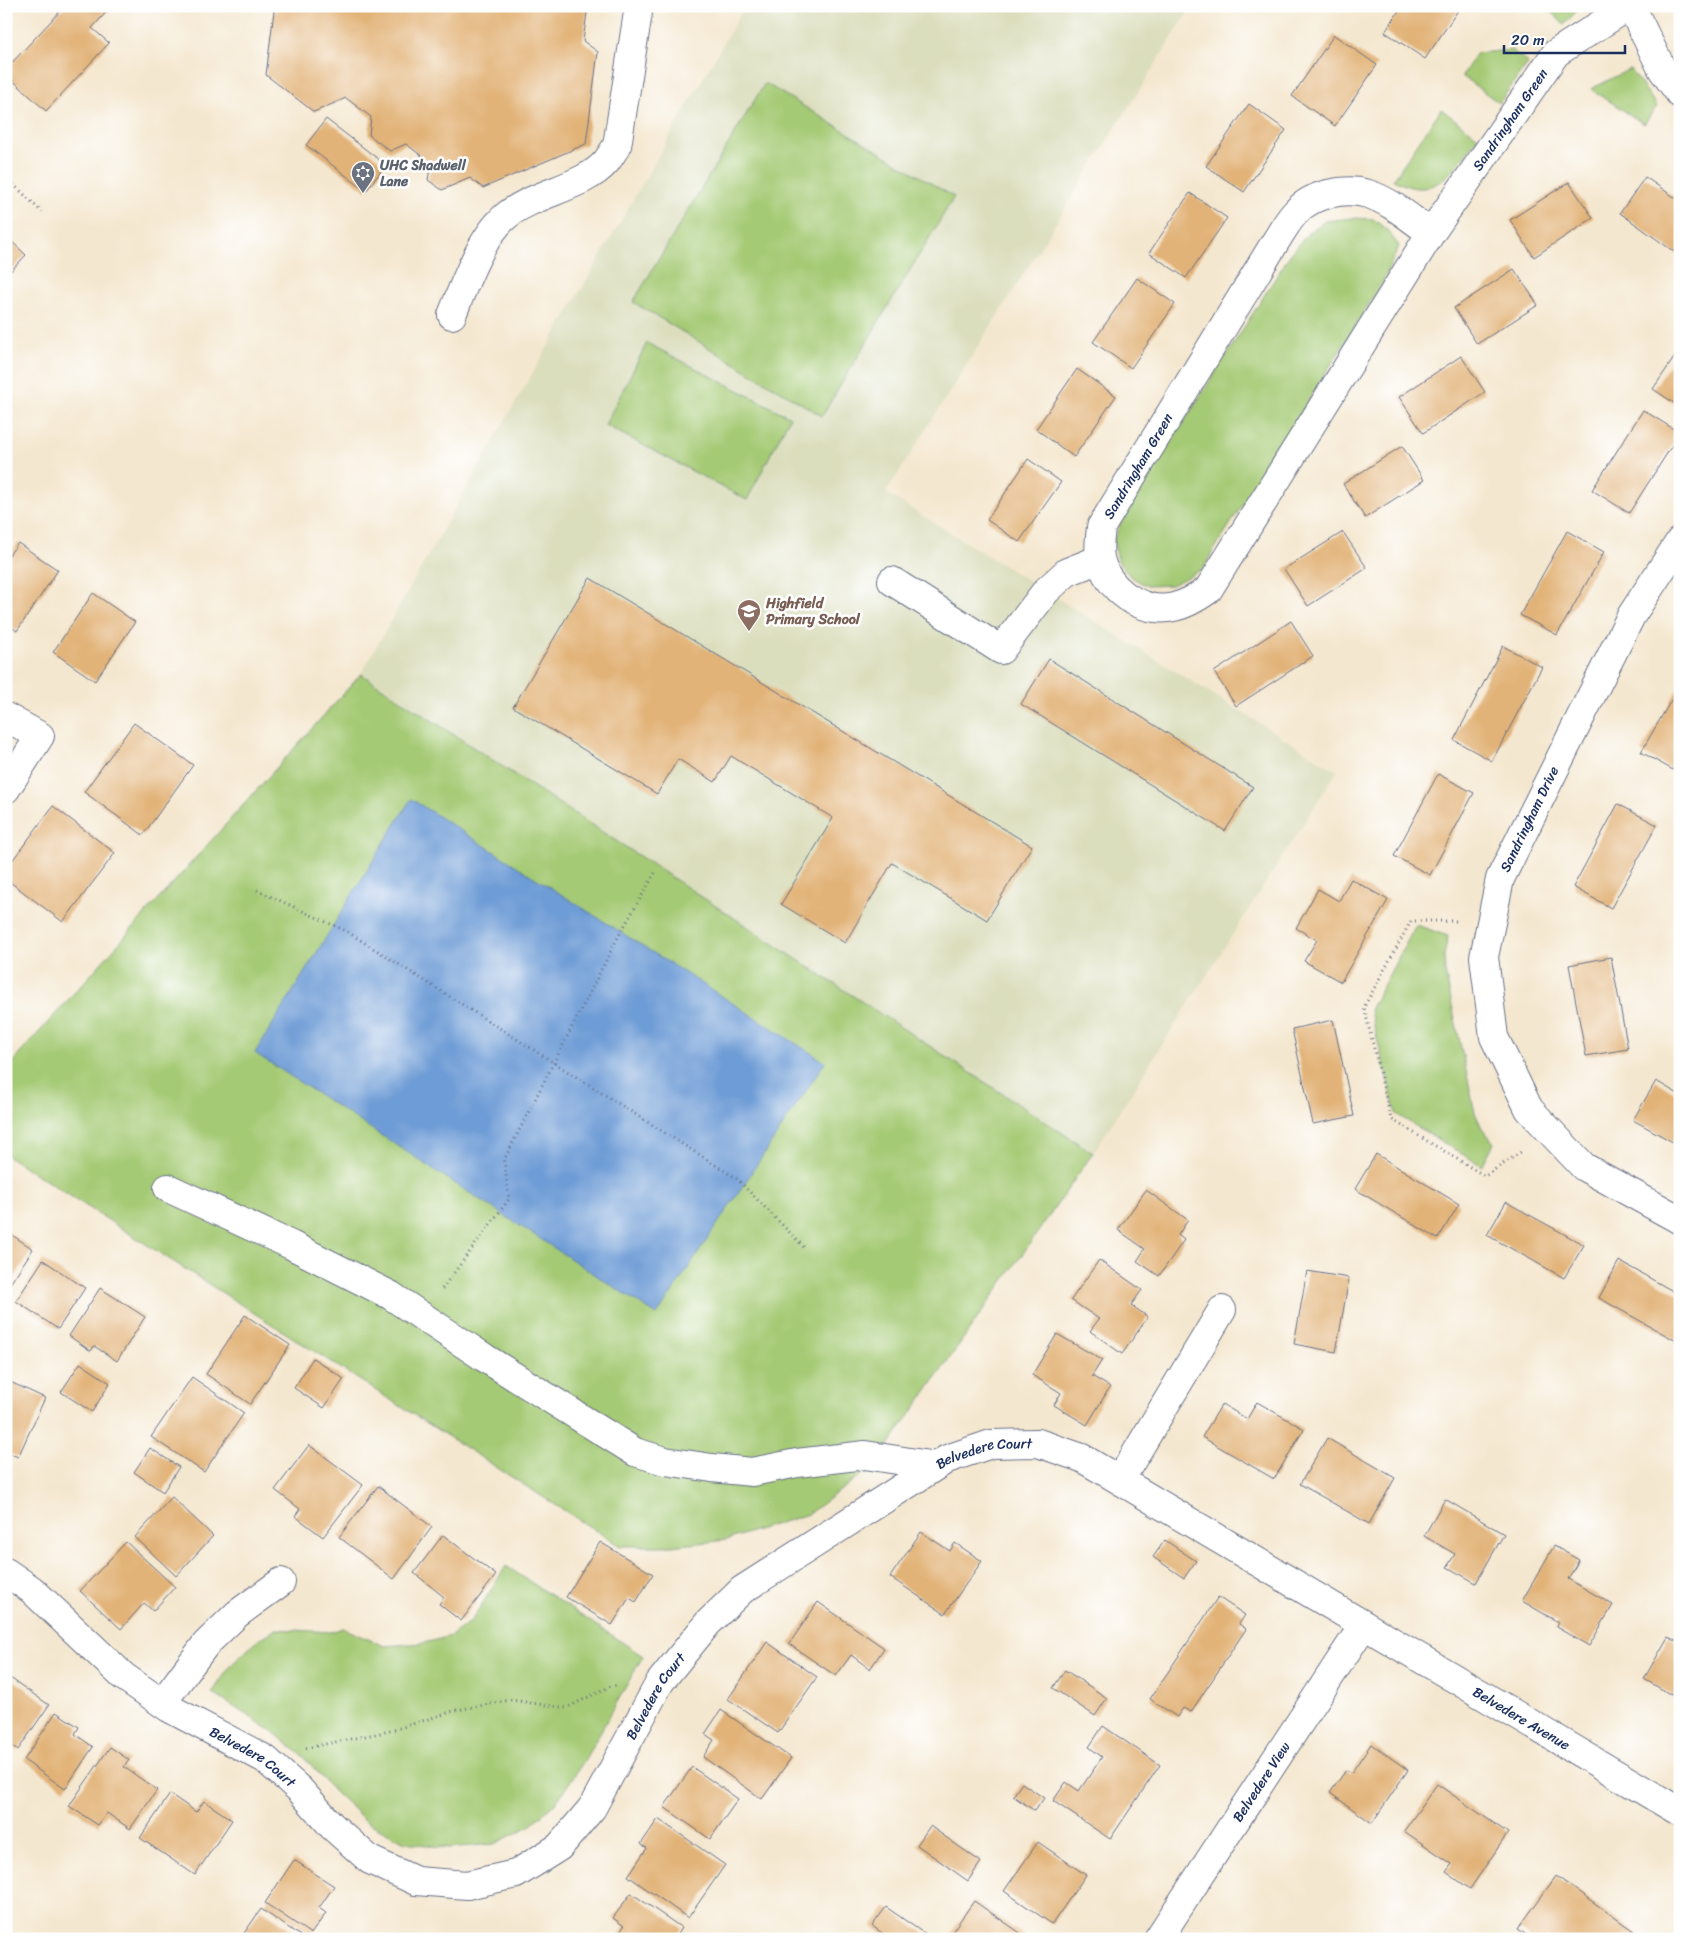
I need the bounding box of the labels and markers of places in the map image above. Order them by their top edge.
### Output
place label: UHC Shadwell Lane [380,153,467,194]
synagogue icon: UHC Shadwell Lane [350,160,376,194]
place label: Highfield Primary School [765,591,861,632]
school or university icon: Highfield Primary School [736,598,762,632]

